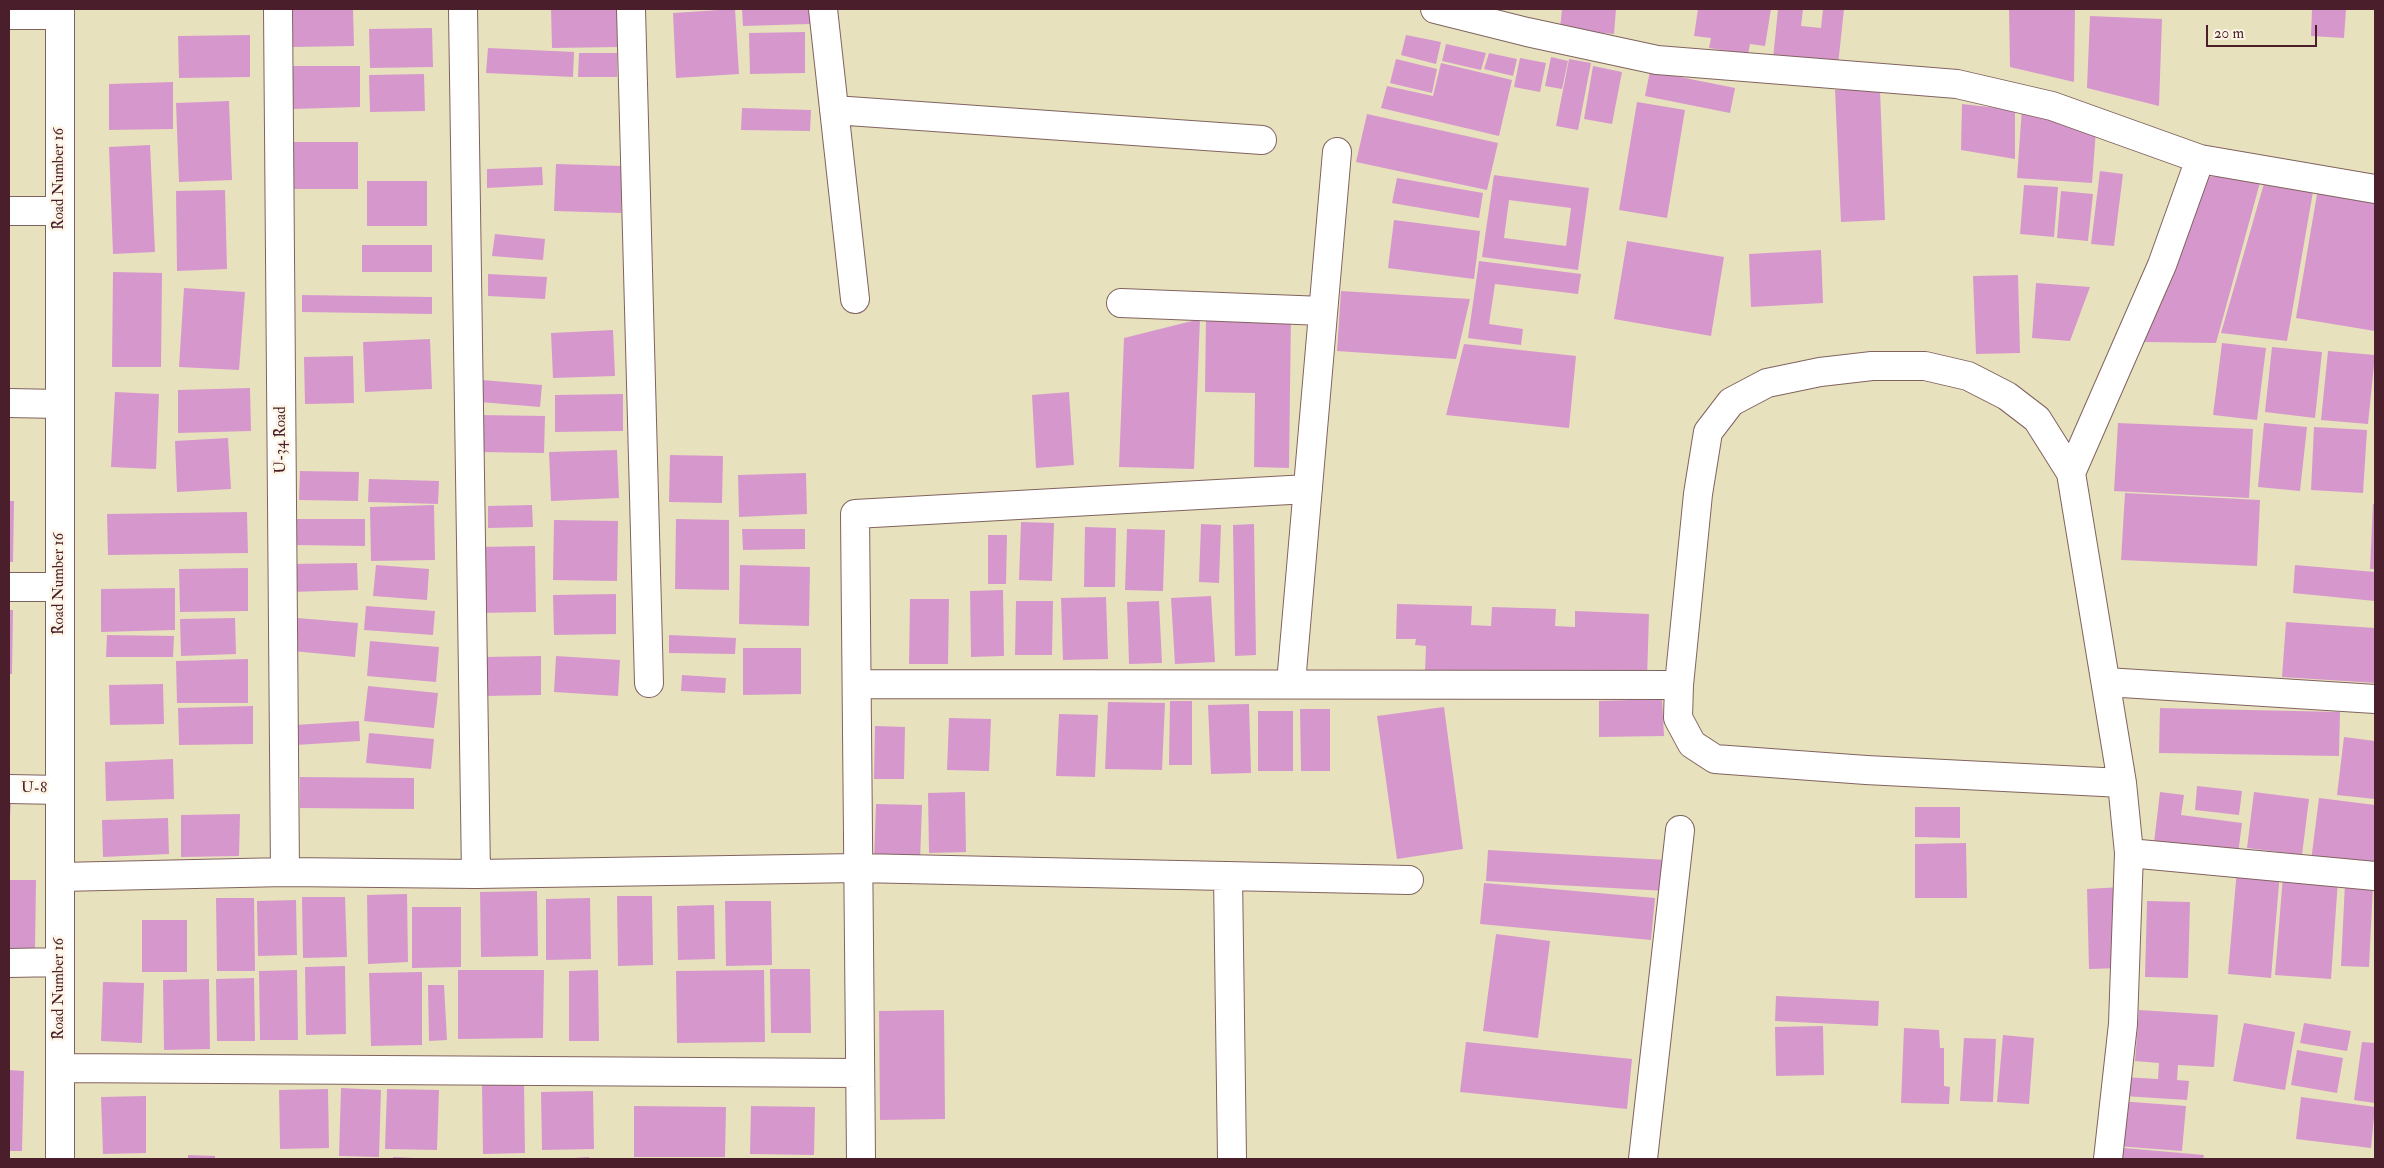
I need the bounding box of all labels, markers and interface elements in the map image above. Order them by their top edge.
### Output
scale bar [2209,15,2320,47]
text: 20 m [2214,24,2244,43]
street label: Road Number 16 [51,128,69,230]
street label: U-34 Road [273,406,291,474]
street label: Road Number 16 [51,533,69,635]
street label: U-8 [21,780,47,798]
street label: Road Number 16 [51,938,69,1040]

